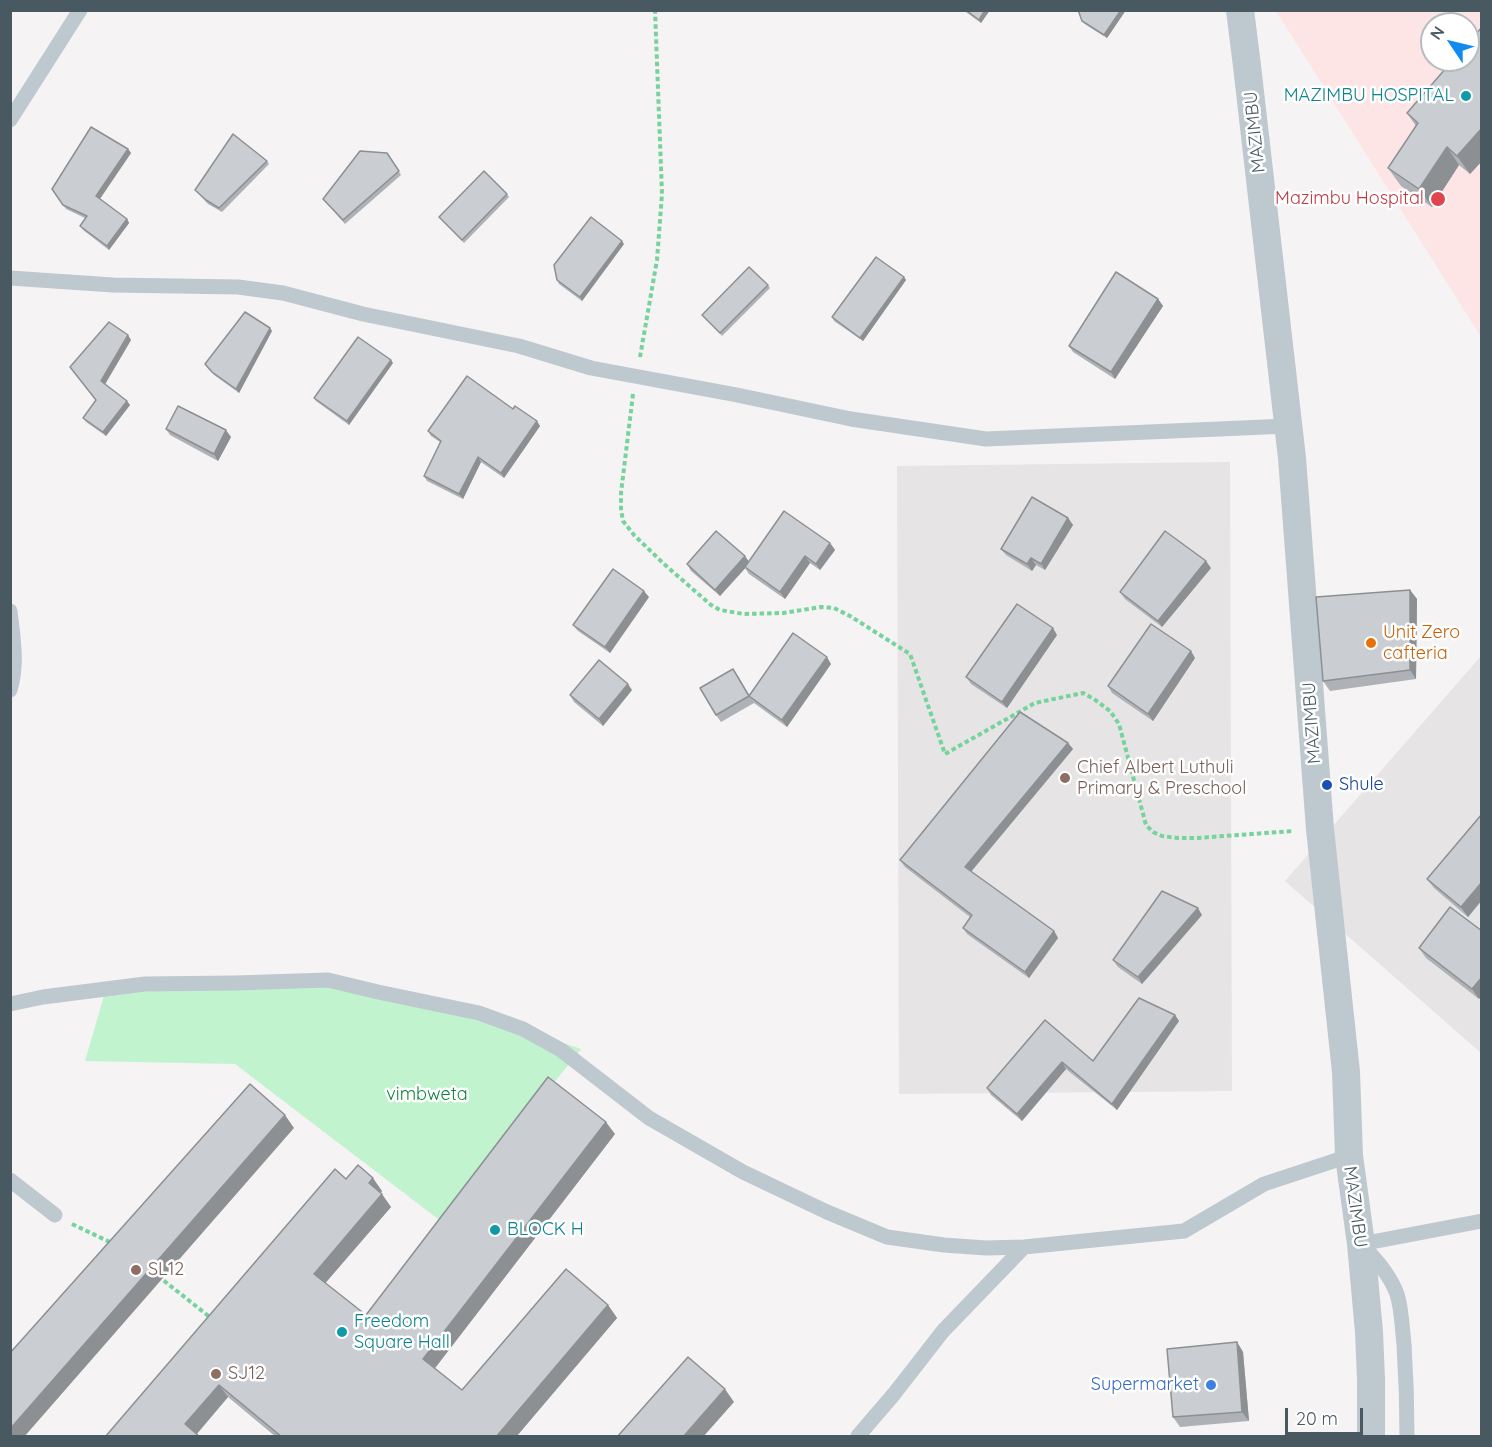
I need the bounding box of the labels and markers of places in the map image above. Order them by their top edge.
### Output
place label: MAZIMBU HOSPITAL [1284,85,1454,107]
marker: MAZIMBU HOSPITAL [1459,89,1473,103]
place label: Mazimbu Hospital [1275,188,1424,210]
marker: Mazimbu Hospital [1429,190,1447,208]
place label: Unit Zero cafteria [1383,622,1460,664]
marker: Unit Zero cafteria [1364,636,1378,650]
place label: Chief Albert Luthuli Primary & Preschool [1077,757,1246,800]
marker: Chief Albert Luthuli Primary & Preschool [1058,771,1072,785]
place label: Shule [1339,774,1384,796]
marker: Shule [1320,778,1334,792]
place label: BLOCK H [507,1219,584,1241]
marker: BLOCK H [488,1223,502,1237]
place label: SL12 [148,1259,184,1281]
marker: SL12 [129,1263,143,1277]
place label: Freedom Square Hall [354,1311,450,1354]
marker: Freedom Square Hall [335,1325,349,1339]
place label: SJ12 [228,1363,265,1385]
marker: SJ12 [209,1367,223,1381]
place label: Supermarket [1091,1374,1199,1396]
marker: Supermarket [1204,1378,1218,1392]

